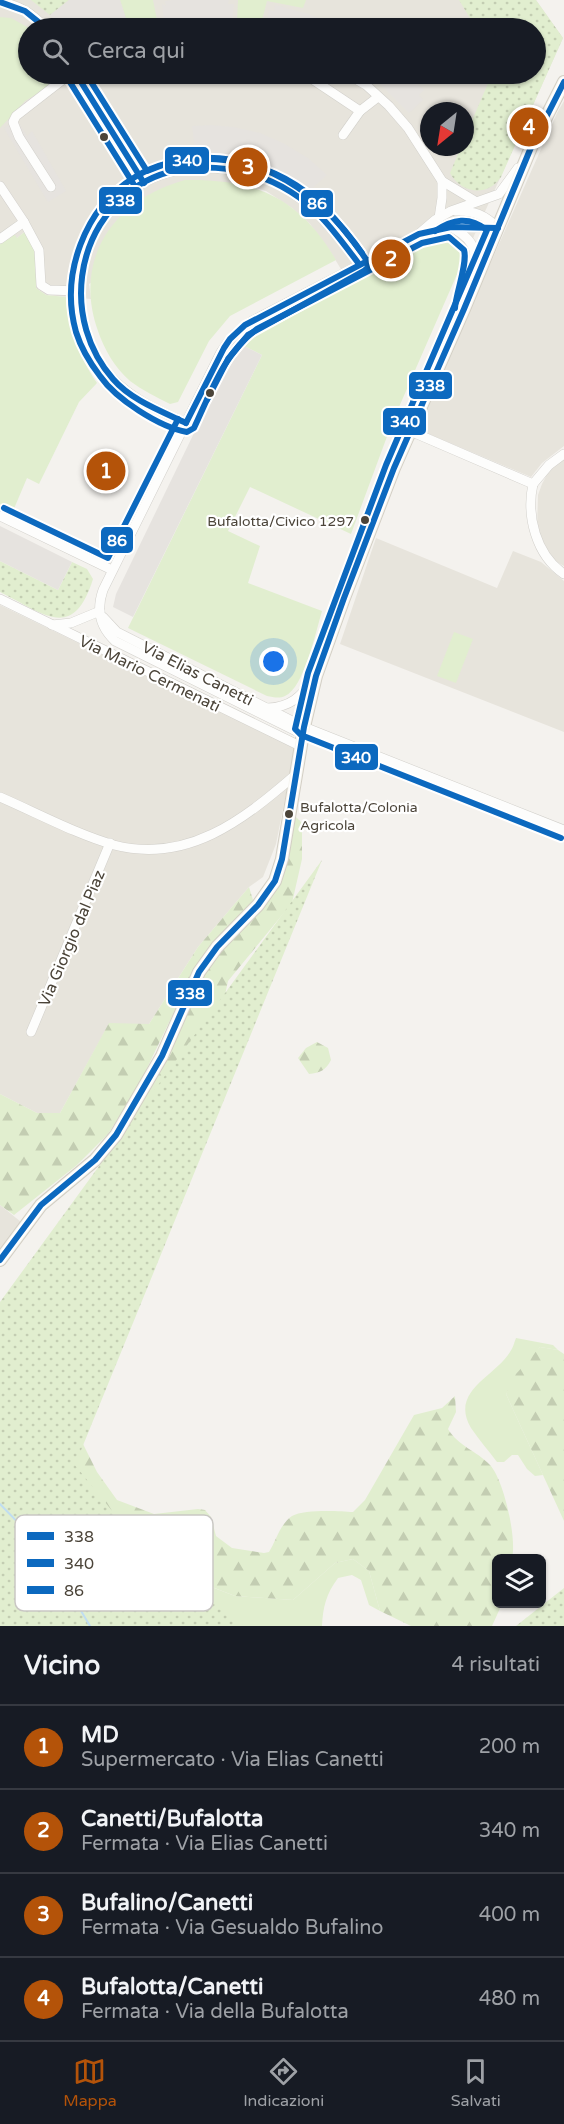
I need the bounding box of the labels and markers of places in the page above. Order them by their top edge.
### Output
pin: 4 [510,104,548,150]
unlabelled marker [98,131,110,143]
pin: 3 [228,144,268,190]
pin: 2 [372,236,410,282]
unlabelled marker [204,387,216,399]
pin: 1 [86,448,126,494]
place label: Bufalotta/Civico 1297 [207,513,354,530]
marker: Bufalotta/Civico 1297 [359,514,371,526]
place label: Bufalotta/Colonia Agricola [300,799,418,834]
marker: Bufalotta/Colonia Agricola [283,808,295,820]

